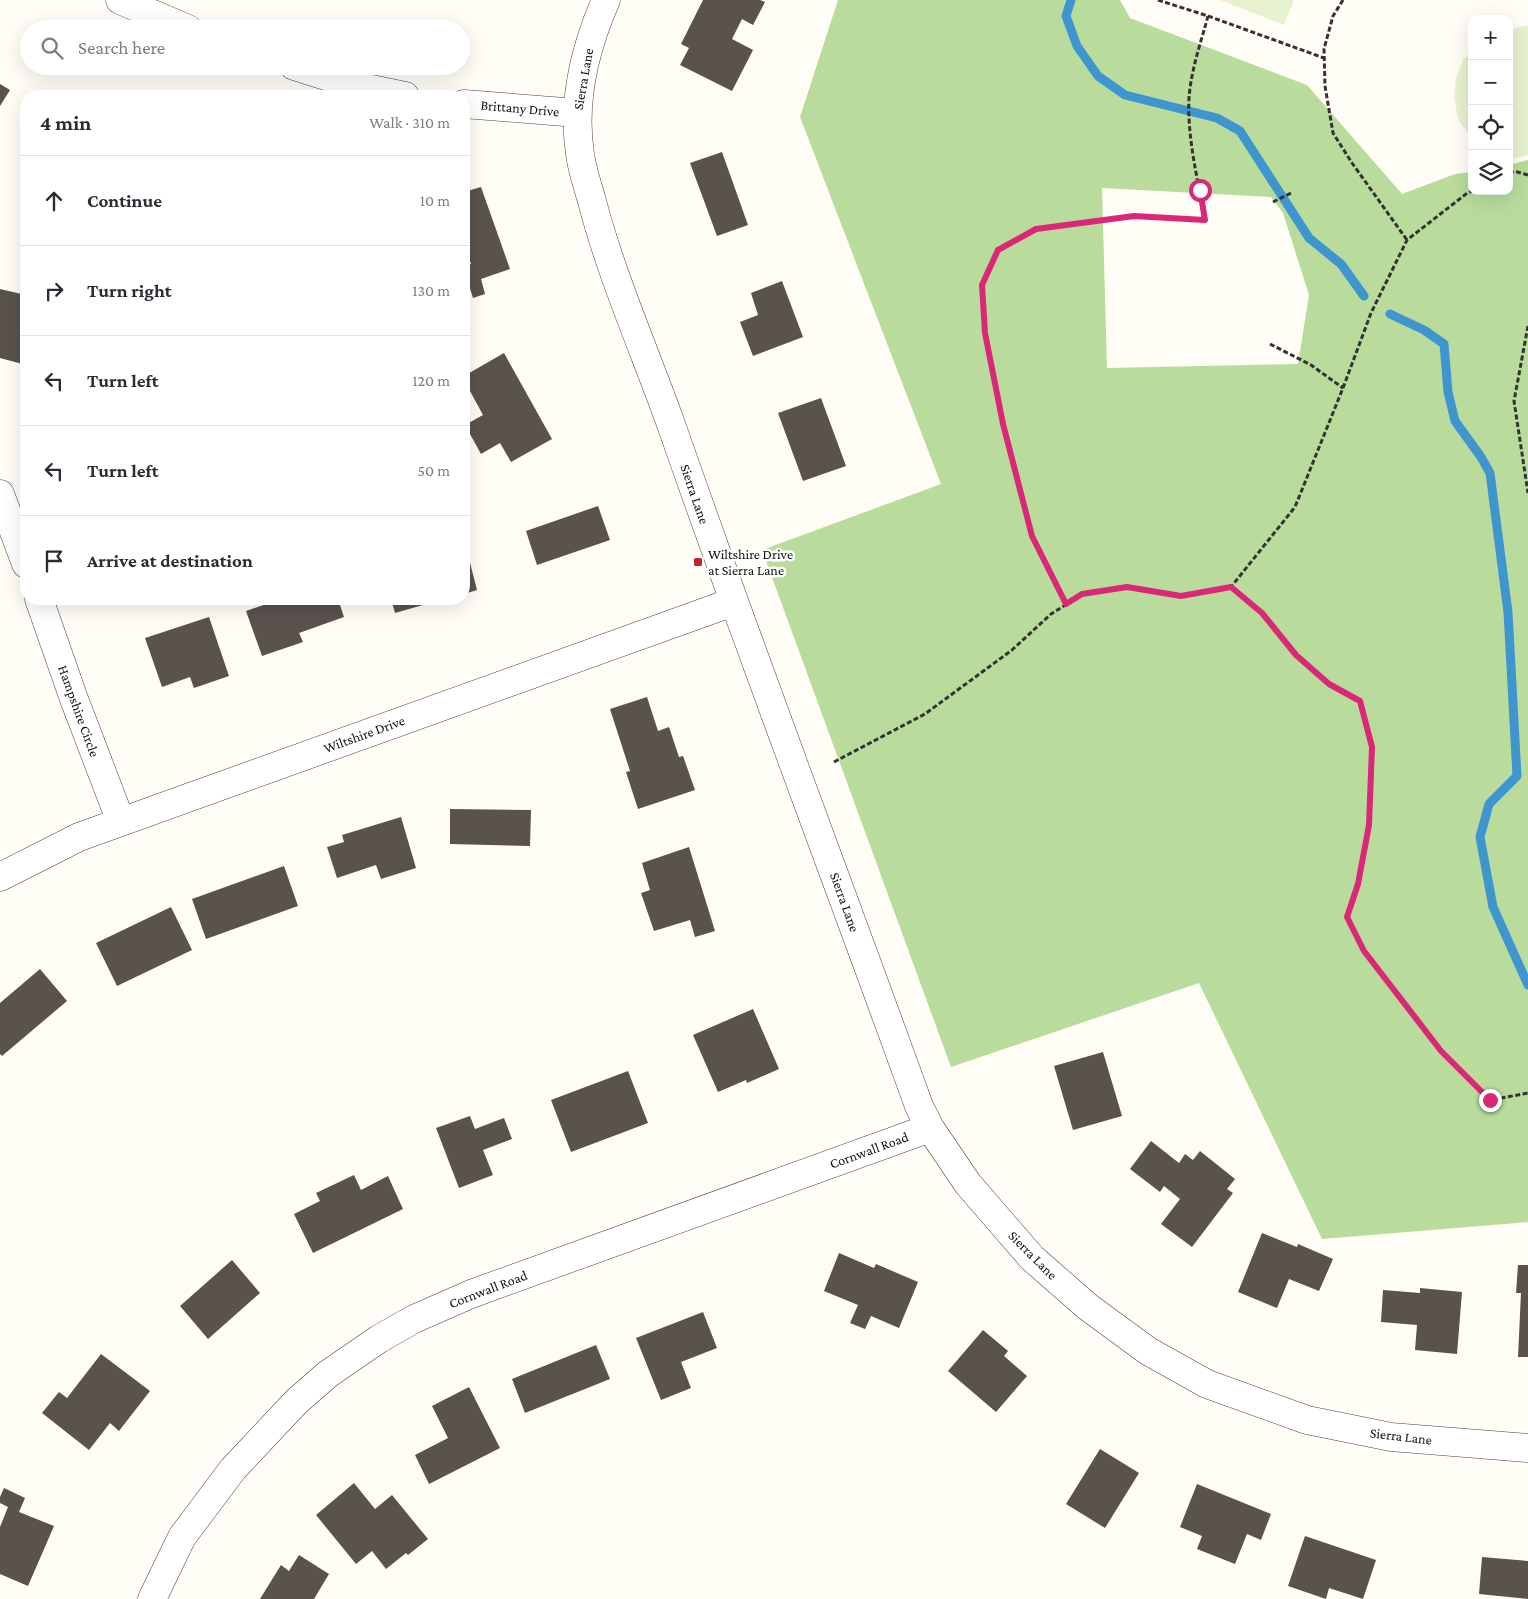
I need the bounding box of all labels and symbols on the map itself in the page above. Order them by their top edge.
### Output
street label: Sierra Lane [570,47,596,111]
street label: Brittany Drive [480,97,560,119]
route start [1189,179,1212,202]
street label: Sierra Lane [677,462,713,526]
place label: Wiltshire Drive at Sierra Lane [708,546,793,578]
marker: Wiltshire Drive at Sierra Lane [692,556,704,568]
street label: Hampshire Circle [55,663,103,759]
street label: Wiltshire Drive [321,712,407,756]
street label: Sierra Lane [827,870,863,934]
route end [1479,1089,1502,1112]
street label: Cornwall Road [827,1128,911,1172]
street label: Sierra Lane [1005,1227,1061,1283]
street label: Cornwall Road [447,1266,530,1311]
street label: Sierra Lane [1369,1424,1433,1448]

